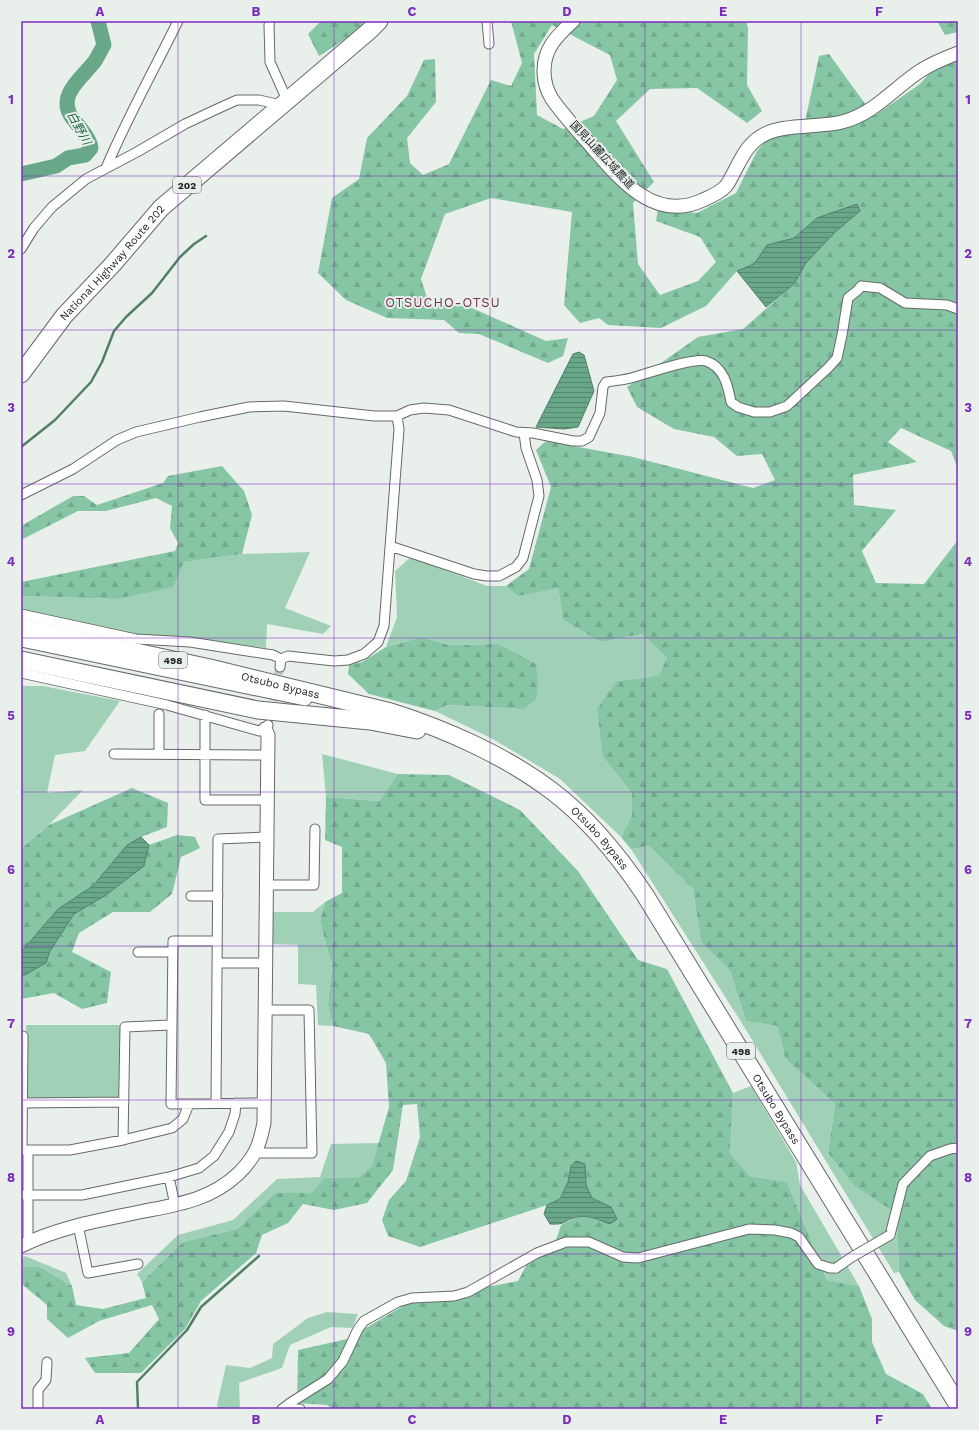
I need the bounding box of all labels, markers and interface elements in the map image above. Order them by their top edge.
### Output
text: A [96,4,105,19]
text: B [252,4,261,19]
text: C [408,4,417,19]
text: D [562,4,572,19]
text: E [719,4,727,19]
text: F [875,4,883,19]
text: 1 [8,92,14,107]
text: 1 [965,92,971,107]
water label: 白野川 [64,109,95,149]
street label: 国見山麓広域農道 [567,118,637,192]
road number: 202 [173,177,201,193]
street label: National Highway Route 202 [57,202,167,323]
text: 2 [7,246,15,261]
text: 2 [964,246,972,261]
district label: OTSUCHO-OTSU [385,295,501,310]
text: 3 [7,400,15,415]
text: 3 [964,400,972,415]
text: 4 [7,554,16,569]
text: 4 [964,554,973,569]
road number: 498 [159,652,187,668]
street label: Otsubo Bypass [240,669,321,701]
text: 5 [7,708,15,723]
text: 5 [964,708,972,723]
street label: Otsubo Bypass [568,803,631,872]
text: 6 [7,862,15,877]
text: 6 [964,862,972,877]
text: 7 [7,1016,15,1031]
text: 7 [964,1016,972,1031]
road number: 498 [727,1043,755,1059]
street label: Otsubo Bypass [750,1071,803,1147]
text: 8 [7,1170,15,1185]
text: 8 [964,1170,972,1185]
text: 9 [7,1324,15,1339]
text: 9 [964,1324,972,1339]
text: A [96,1412,105,1427]
text: B [252,1412,261,1427]
text: C [408,1412,417,1427]
text: D [562,1412,572,1427]
text: E [719,1412,727,1427]
text: F [875,1412,883,1427]

